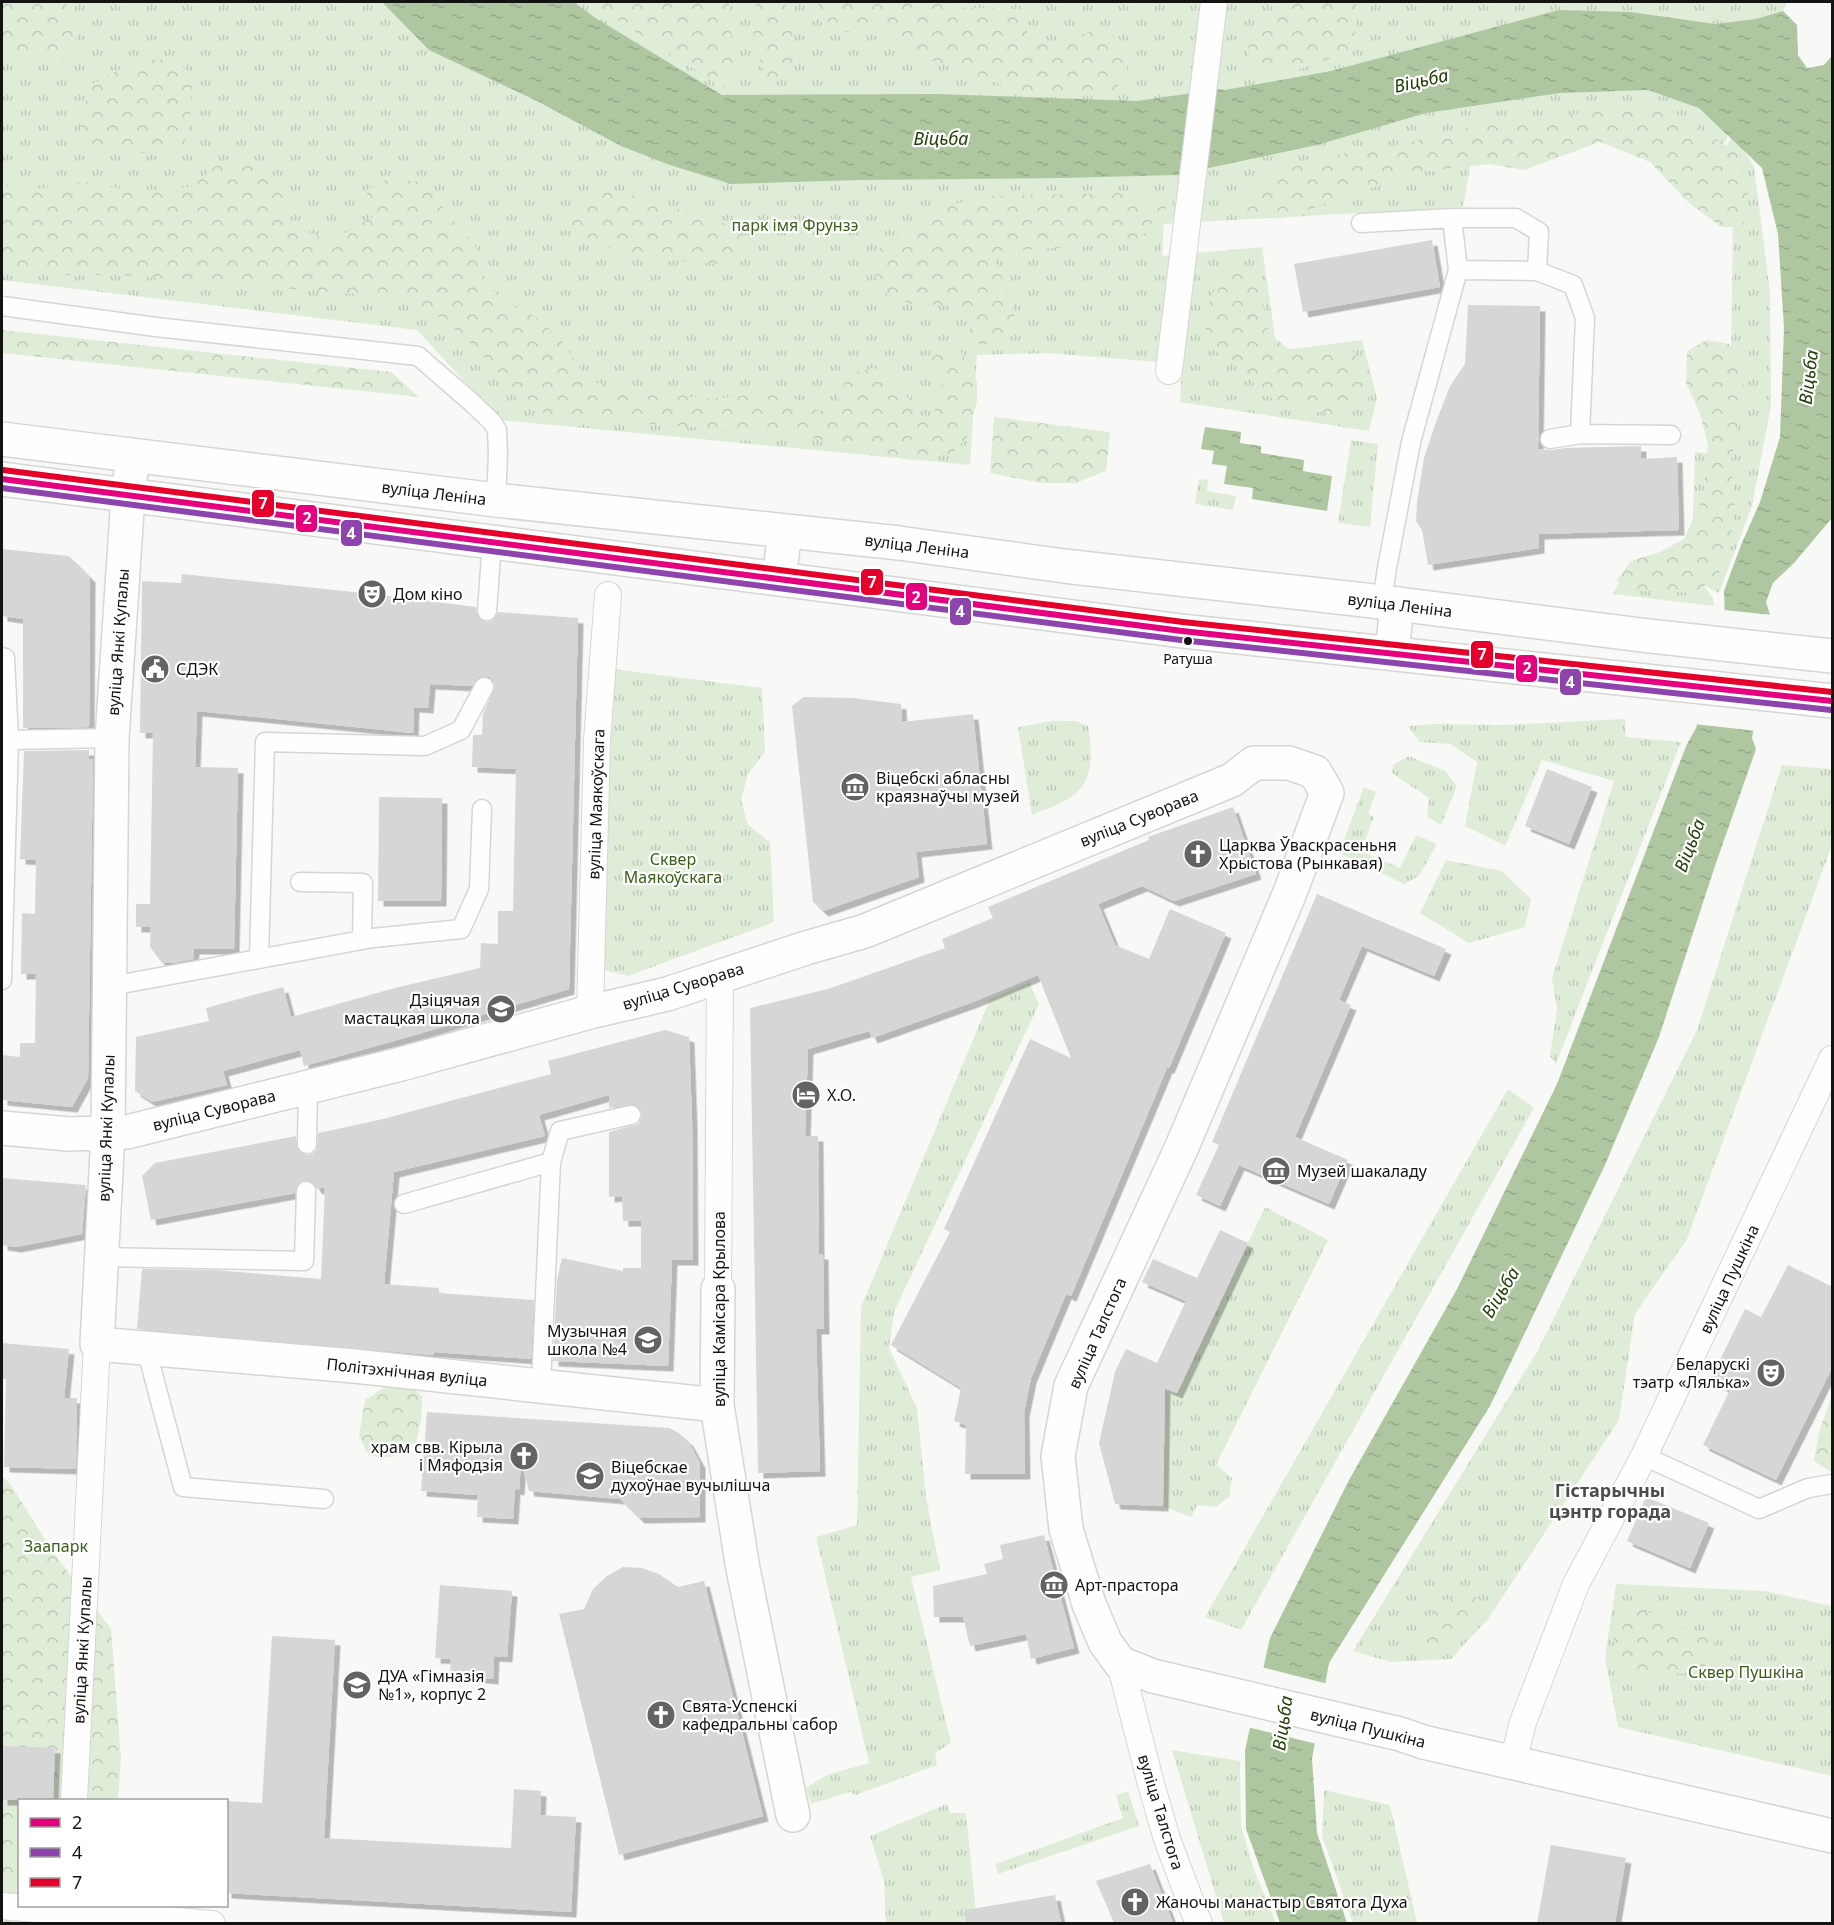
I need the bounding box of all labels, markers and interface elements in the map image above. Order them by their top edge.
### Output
water label: Віцьба [1392,62,1450,98]
water label: Віцьба [914,126,968,150]
park label: парк імя Фрунзэ [732,214,858,236]
water label: Віцьба [1793,348,1823,406]
street label: вуліца Леніна [380,476,488,510]
line badge: 7 [251,489,275,518]
text: 7 [258,492,268,514]
line badge: 2 [295,504,318,533]
text: 2 [302,507,312,529]
line badge: 4 [340,519,363,547]
text: 4 [346,522,356,544]
street label: вуліца Леніна [863,529,971,563]
street label: вуліца Янкі Купалы [102,568,134,716]
line badge: 7 [860,568,884,596]
text: 7 [867,571,877,593]
theatre icon: Дом кіно [356,578,388,610]
line badge: 2 [905,582,928,611]
place label: Дом кіно [393,583,463,605]
text: 2 [911,586,921,608]
street label: вуліца Леніна [1346,588,1454,622]
line badge: 4 [949,597,972,626]
text: 4 [955,600,965,622]
marker: Ратуша [1182,635,1194,647]
line badge: 7 [1470,640,1494,669]
text: 7 [1477,643,1487,665]
place label: Ратуша [1163,649,1213,668]
public building icon: СДЭК [139,653,171,685]
line badge: 2 [1515,654,1538,683]
text: 2 [1522,657,1532,679]
place label: СДЭК [176,658,218,680]
line badge: 4 [1559,668,1582,696]
text: 4 [1565,671,1575,693]
street label: вуліца Маякоўскага [582,728,610,880]
place label: Віцебскі абласны краязнаўчы музей [876,767,1020,807]
museum icon: Віцебскі абласны краязнаўчы музей [839,771,871,803]
street label: вуліца Суворава [1076,784,1202,852]
water label: Віцьба [1668,815,1710,875]
place label: Царква Ўваскрасеньня Хрыстова (Рынкавая) [1219,834,1397,874]
church icon: Царква Ўваскрасеньня Хрыстова (Рынкавая) [1182,838,1214,870]
park label: Сквер Маякоўскага [624,848,722,888]
street label: вуліца Суворава [620,957,746,1015]
place label: Дзіцячая мастацкая школа [344,989,480,1029]
school or university icon: Дзіцячая мастацкая школа [485,993,517,1025]
street label: вуліца Янкі Купалы [92,1054,120,1202]
hotel icon: X.O. [790,1079,822,1111]
street label: вуліца Суворава [150,1084,278,1136]
place label: X.O. [827,1084,856,1106]
museum icon: Музей шакаладу [1260,1155,1292,1187]
place label: Музей шакаладу [1297,1160,1428,1182]
street label: вуліца Камісара Крылова [708,1211,730,1407]
street label: вуліца Пушкіна [1694,1221,1764,1337]
water label: Віцьба [1476,1262,1524,1322]
street label: вуліца Талстога [1063,1274,1131,1392]
place label: Музычная школа №4 [547,1320,627,1360]
school or university icon: Музычная школа №4 [632,1324,664,1356]
street label: Політэхнічная вуліца [325,1353,489,1391]
place label: Беларускі тэатр «Лялька» [1633,1353,1750,1393]
theatre icon: Беларускі тэатр «Лялька» [1755,1357,1787,1389]
place label: храм свв. Кірыла і Мяфодзія [371,1436,503,1476]
church icon: храм свв. Кірыла і Мяфодзія [508,1440,540,1472]
place label: Віцебскае духоўнае вучылішча [611,1456,770,1496]
school or university icon: Віцебскае духоўнае вучылішча [574,1460,606,1492]
district label: Гістарычны цэнтр горада [1549,1478,1671,1523]
park label: Заапарк [24,1535,88,1557]
museum icon: Арт-прастора [1038,1569,1070,1601]
place label: Арт-прастора [1075,1574,1179,1596]
street label: вуліца Янкі Купалы [67,1576,97,1724]
park label: Сквер Пушкіна [1688,1661,1804,1683]
place label: ДУА «Гімназія №1», корпус 2 [378,1665,486,1705]
school or university icon: ДУА «Гімназія №1», корпус 2 [341,1669,373,1701]
water label: Віцьба [1266,1694,1298,1752]
place label: Свята-Успенскі кафедральны сабор [682,1695,838,1735]
church icon: Свята-Успенскі кафедральны сабор [645,1699,677,1731]
street label: вуліца Пушкіна [1308,1703,1428,1753]
street label: вуліца Талстога [1133,1752,1189,1872]
legend [18,1799,228,1907]
text: 2 [72,1810,82,1834]
text: 4 [72,1840,82,1864]
text: 7 [72,1870,82,1894]
church icon: Жаночы манастыр Святога Духа [1119,1886,1151,1918]
place label: Жаночы манастыр Святога Духа [1156,1891,1408,1913]

